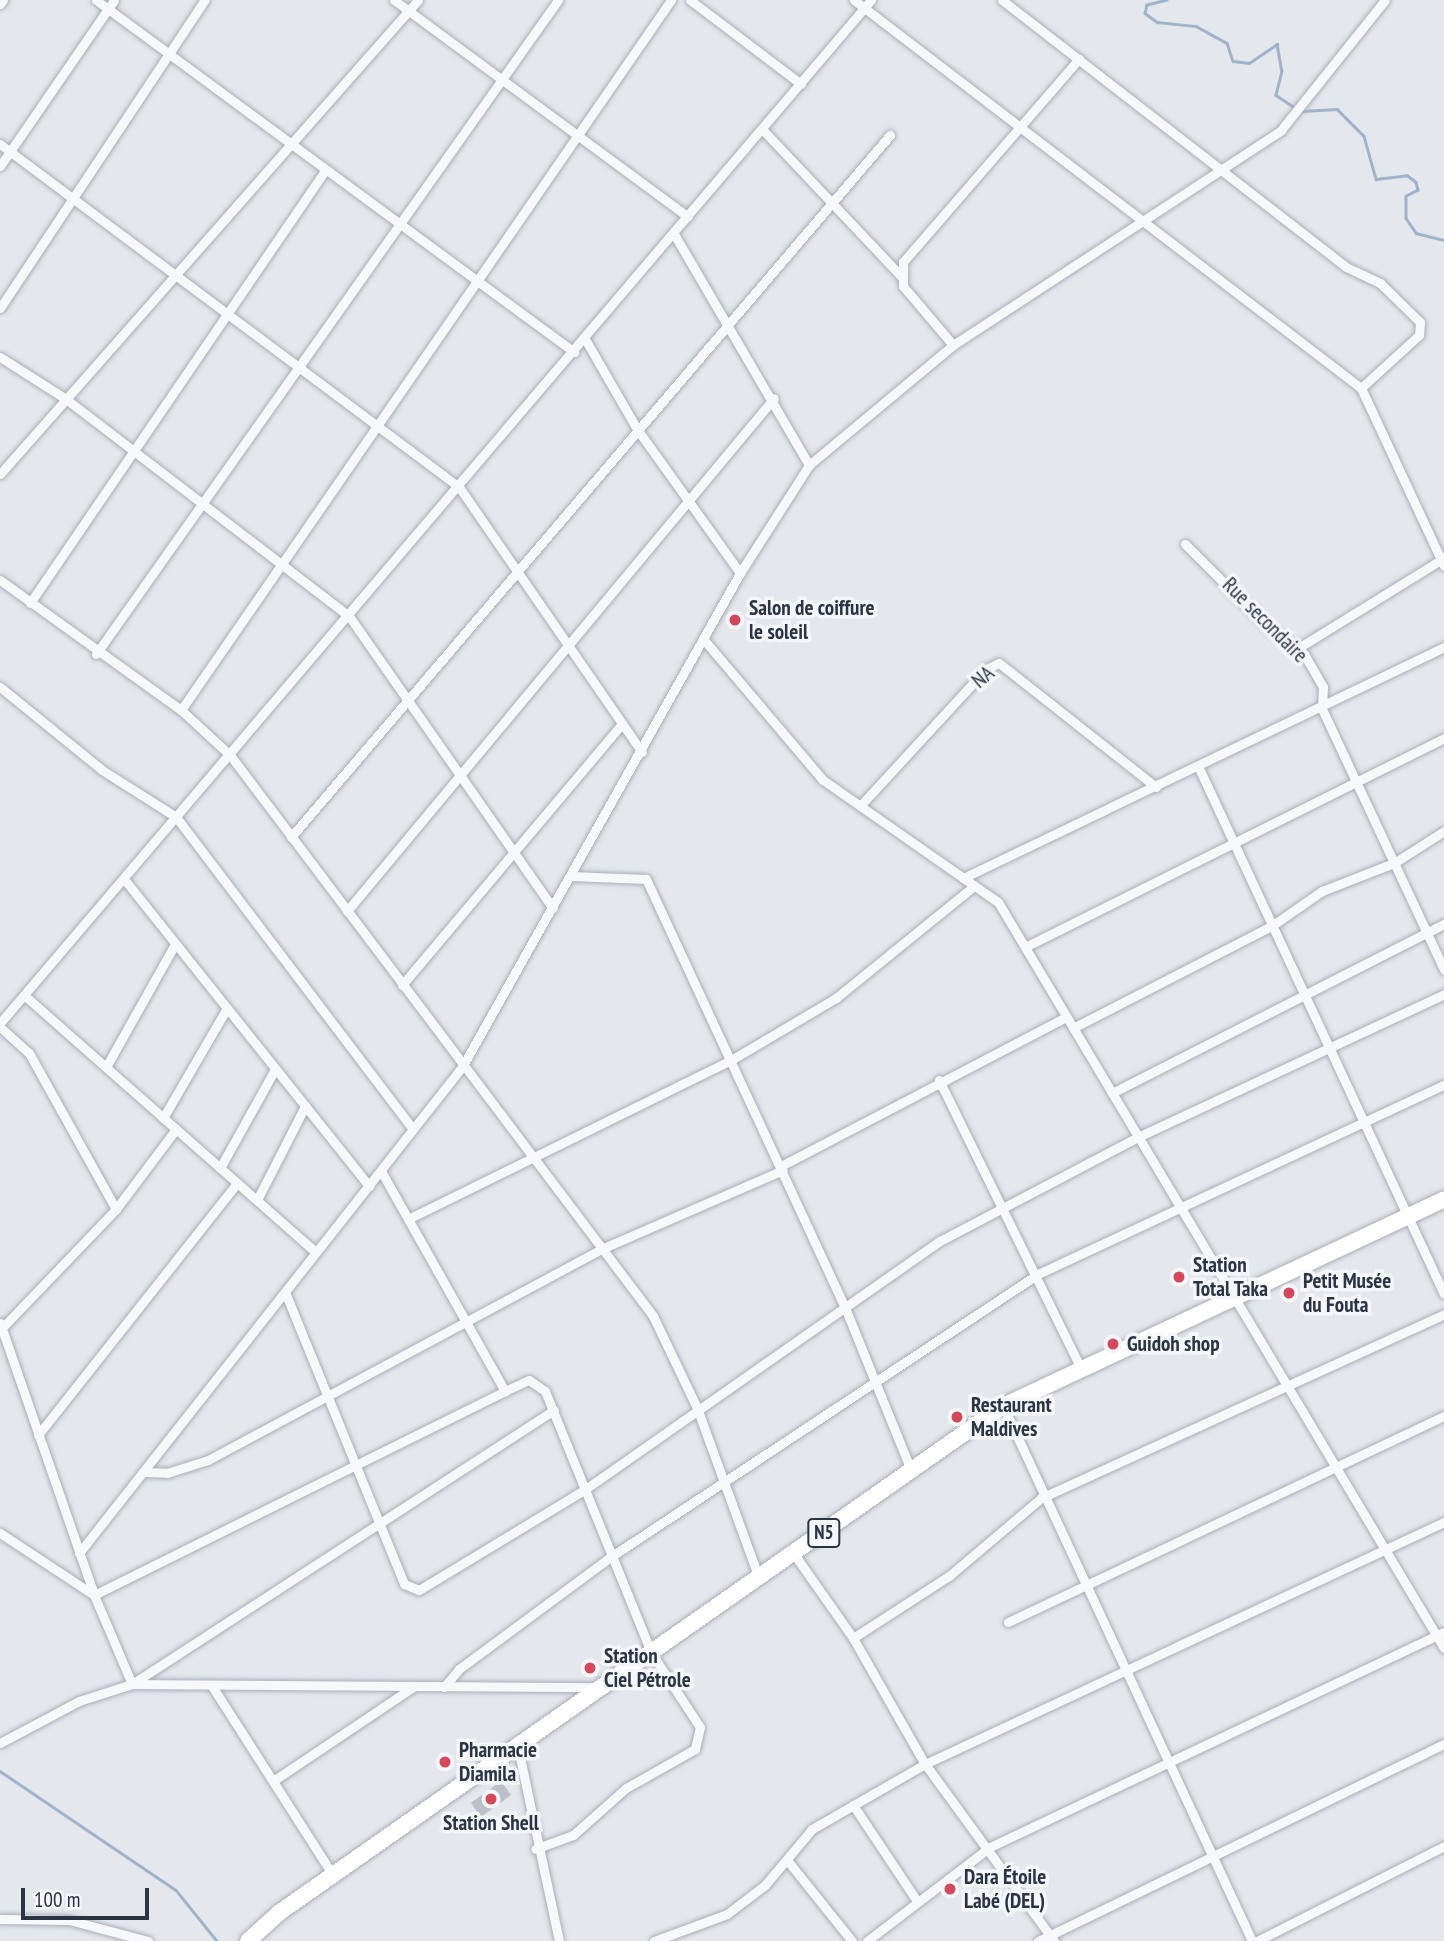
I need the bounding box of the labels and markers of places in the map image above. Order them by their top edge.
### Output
place label: Salon de coiffure le soleil [749,595,875,645]
marker: Salon de coiffure le soleil [727,612,743,628]
place label: Station Total Taka [1193,1252,1268,1302]
place label: Petit Musée du Fouta [1303,1268,1391,1318]
marker: Station Total Taka [1171,1269,1187,1285]
marker: Petit Musée du Fouta [1281,1285,1297,1301]
place label: Guidoh shop [1127,1331,1220,1357]
marker: Guidoh shop [1105,1336,1121,1352]
place label: Restaurant Maldives [971,1392,1052,1442]
marker: Restaurant Maldives [949,1409,965,1425]
place label: Station Ciel Pétrole [604,1643,691,1693]
marker: Station Ciel Pétrole [582,1660,598,1676]
place label: Pharmacie Diamila [459,1737,537,1787]
marker: Pharmacie Diamila [437,1754,453,1770]
marker: Station Shell [483,1791,499,1807]
place label: Station Shell [443,1810,539,1836]
place label: Dara Étoile Labé (DEL) [964,1864,1046,1914]
marker: Dara Étoile Labé (DEL) [942,1881,958,1897]

